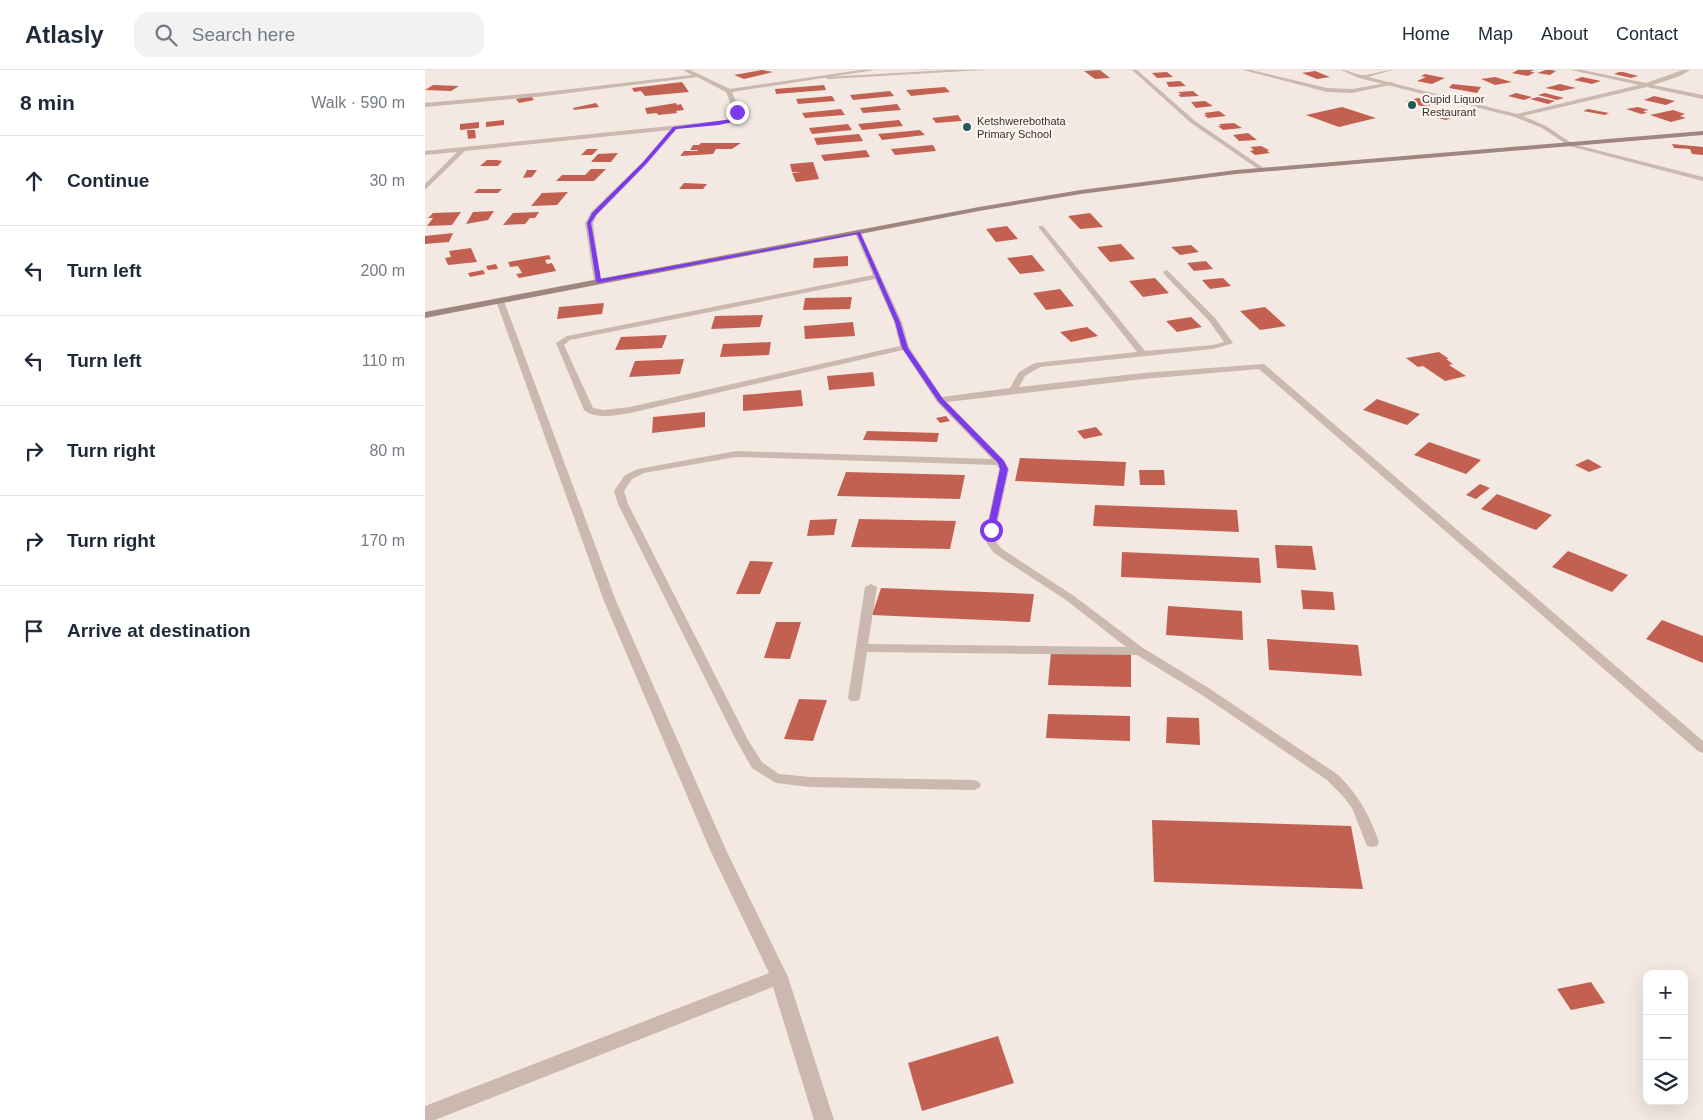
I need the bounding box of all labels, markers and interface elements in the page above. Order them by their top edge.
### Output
search box [134,12,484,57]
text: Atlasly [25,21,104,48]
icon: search [152,21,180,49]
text: Search here [192,24,295,45]
text: Home [1402,24,1450,44]
text: Map [1478,24,1513,44]
text: About [1541,24,1588,44]
text: Contact [1616,24,1678,44]
text: 8 min [20,91,75,114]
place label: Cupid Liquor Restaurant [1422,93,1485,118]
text: Walk · 590 m [311,94,405,111]
marker: Cupid Liquor Restaurant [1406,99,1418,111]
route end [726,101,749,124]
place label: Ketshwerebothata Primary School [977,115,1067,140]
marker: Ketshwerebothata Primary School [961,121,973,133]
icon: ahead [20,167,48,195]
text: Continue [67,170,149,191]
text: 30 m [369,172,405,189]
icon: left [20,257,48,285]
text: Turn left [67,260,142,281]
text: 200 m [361,262,405,279]
icon: left [20,347,48,375]
text: Turn left [67,350,142,371]
text: 110 m [362,352,405,369]
icon: right [20,437,48,465]
text: Turn right [67,440,155,461]
text: 80 m [369,442,405,459]
route start [980,519,1003,542]
icon: right [20,527,48,555]
text: Turn right [67,530,155,551]
text: 170 m [361,532,405,549]
icon: arrive [20,617,48,645]
text: Arrive at destination [67,620,251,641]
map controls [1643,970,1688,1105]
button: + [1643,970,1688,1015]
button: − [1643,1015,1688,1060]
button: layers [1643,1060,1688,1105]

